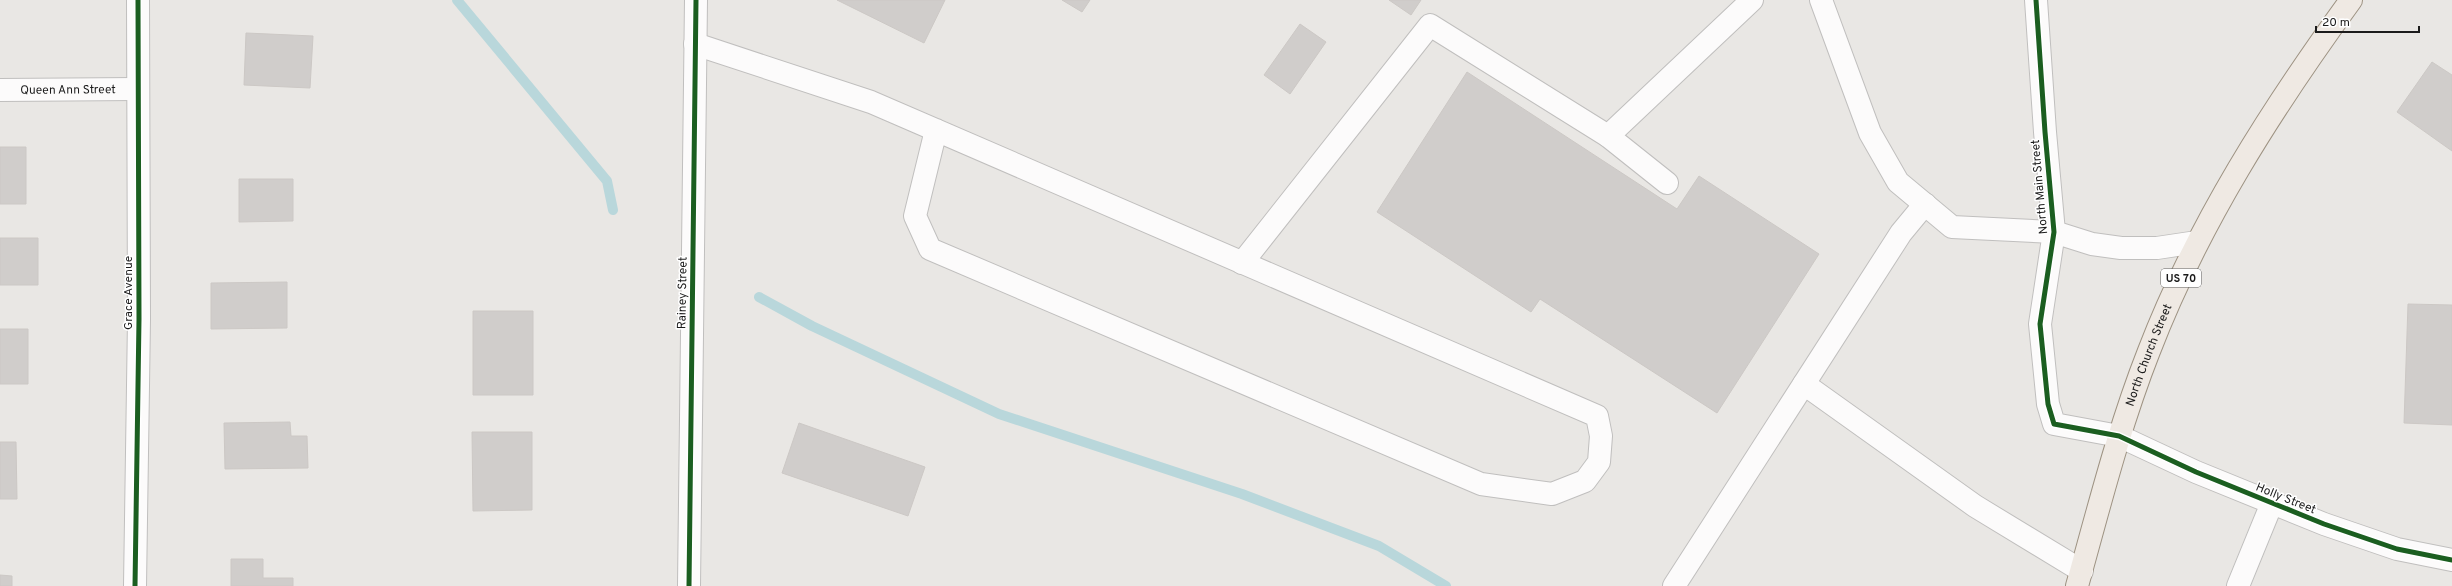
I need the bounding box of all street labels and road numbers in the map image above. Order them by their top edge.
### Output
street label: Queen Ann Street [20,82,116,99]
street label: North Main Street [2028,139,2052,235]
street label: Grace Avenue [121,256,137,330]
street label: Rainey Street [674,257,692,329]
road number: US 70 [2161,269,2201,287]
street label: North Church Street [2123,302,2176,408]
street label: Holly Street [2253,480,2318,518]

